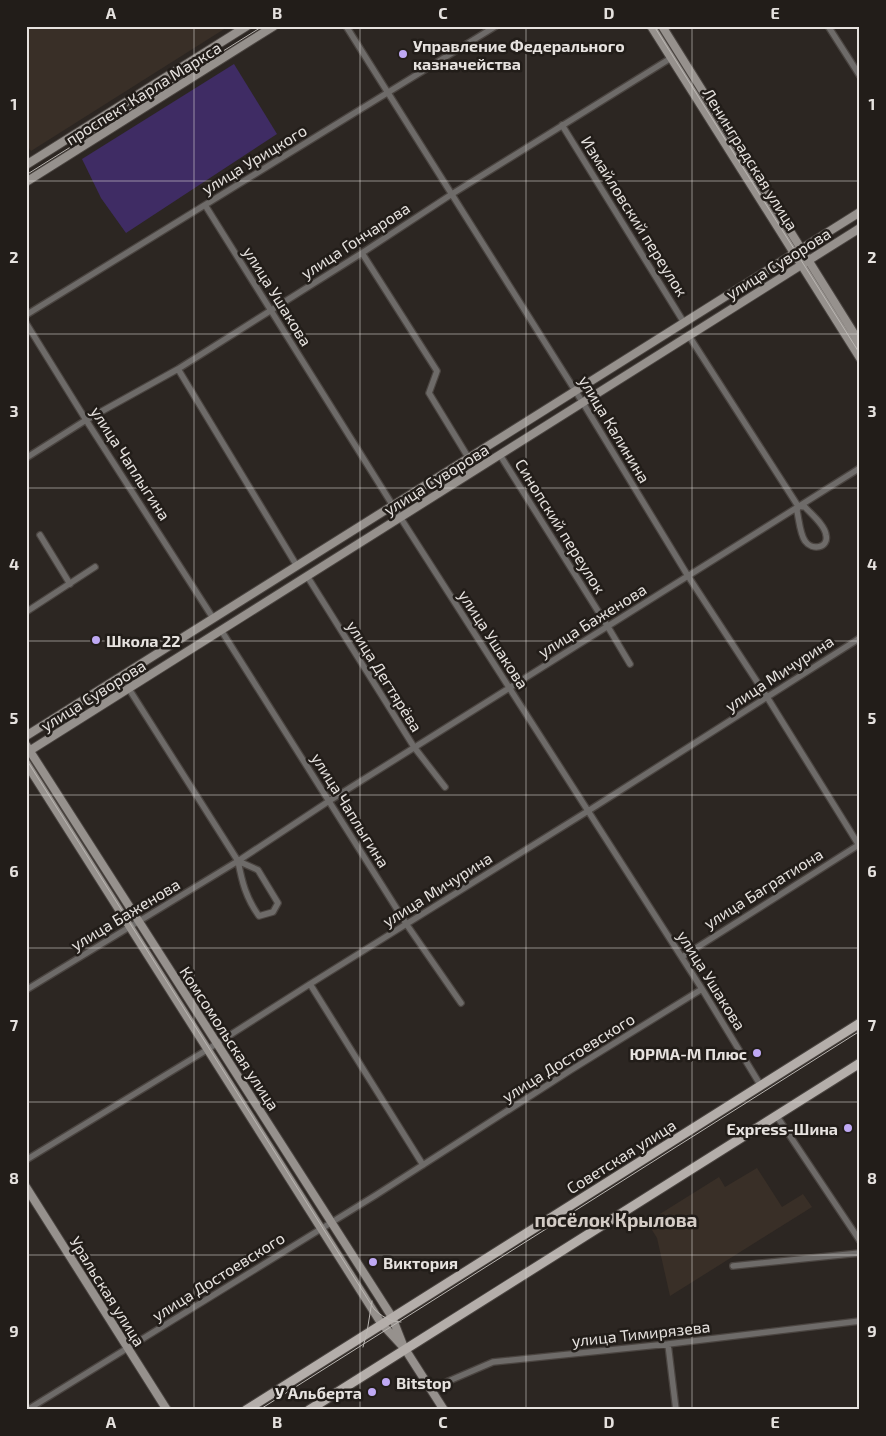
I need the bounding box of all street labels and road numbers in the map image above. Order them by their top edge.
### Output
street label: проспект Карла Маркса [62,37,224,149]
street label: Ленинградская улица [699,84,803,234]
street label: улица Урицкого [198,120,310,199]
street label: Измайловский переулок [577,132,692,301]
street label: улица Гончарова [297,198,414,283]
street label: улица Суворова [722,223,834,304]
street label: улица Ушакова [239,243,316,350]
street label: улица Калинина [575,372,655,487]
street label: улица Чаплыгина [86,403,175,524]
street label: улица Суворова [380,439,492,520]
street label: Синопский переулок [511,455,610,598]
street label: улица Баженова [534,579,650,662]
street label: улица Ушакова [454,586,533,692]
street label: улица Дегтярёва [342,617,427,736]
street label: улица Мичурина [721,631,837,716]
street label: улица Суворова [37,655,149,736]
street label: улица Чаплыгина [307,749,394,871]
street label: улица Багратиона [700,844,827,933]
street label: улица Мичурина [379,848,496,931]
street label: улица Баженова [67,874,184,955]
street label: улица Ушакова [673,927,750,1034]
street label: Комсомольская улица [175,962,284,1114]
street label: улица Достоевского [498,1009,638,1106]
street label: Советская улица [563,1115,680,1198]
street label: улица Достоевского [148,1228,288,1325]
street label: Уральская улица [66,1232,149,1350]
street label: улица Тимирязева [571,1316,711,1351]

